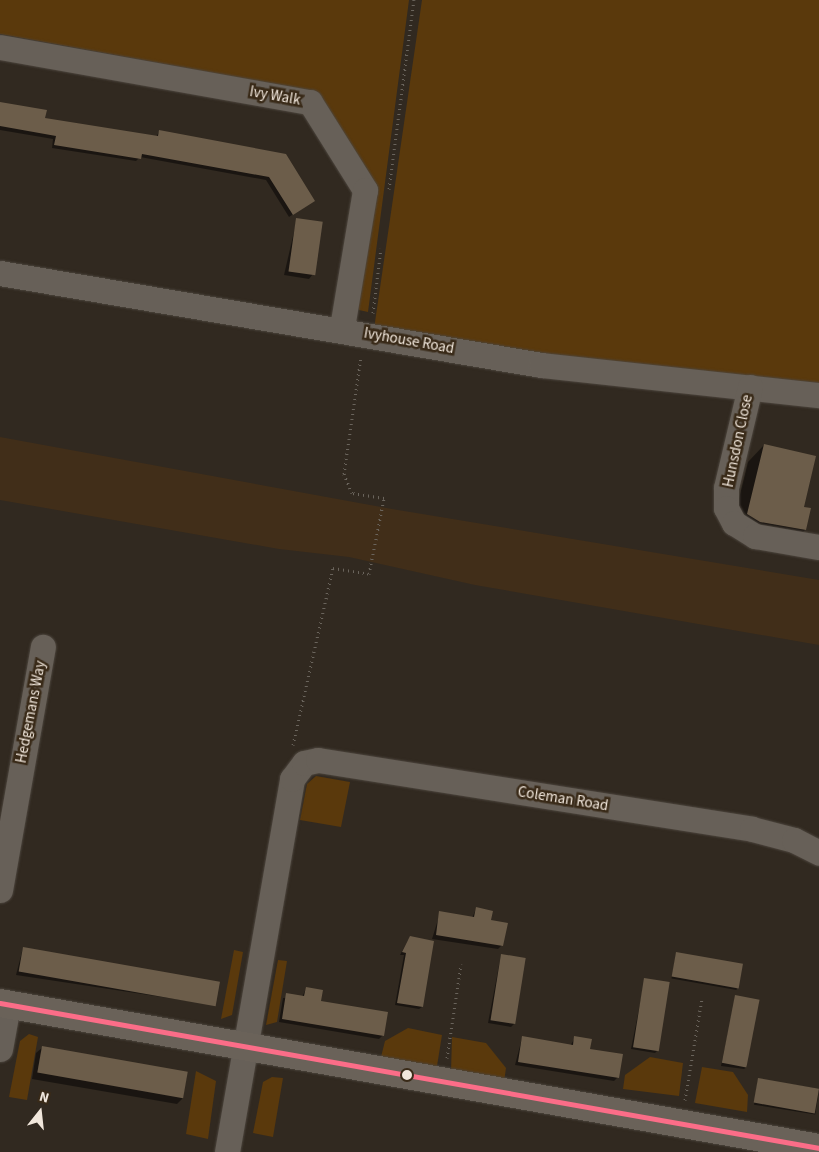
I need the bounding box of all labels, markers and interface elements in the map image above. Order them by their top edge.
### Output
street label: Ivy Walk [248,83,302,109]
street label: Ivyhouse Road [362,324,456,358]
street label: Hunsdon Close [719,393,757,489]
street label: Hedgemans Way [12,659,50,765]
street label: Coleman Road [516,783,610,815]
unlabelled marker [402,1070,412,1080]
north arrow [15,1087,65,1137]
text: N [37,1087,51,1108]

